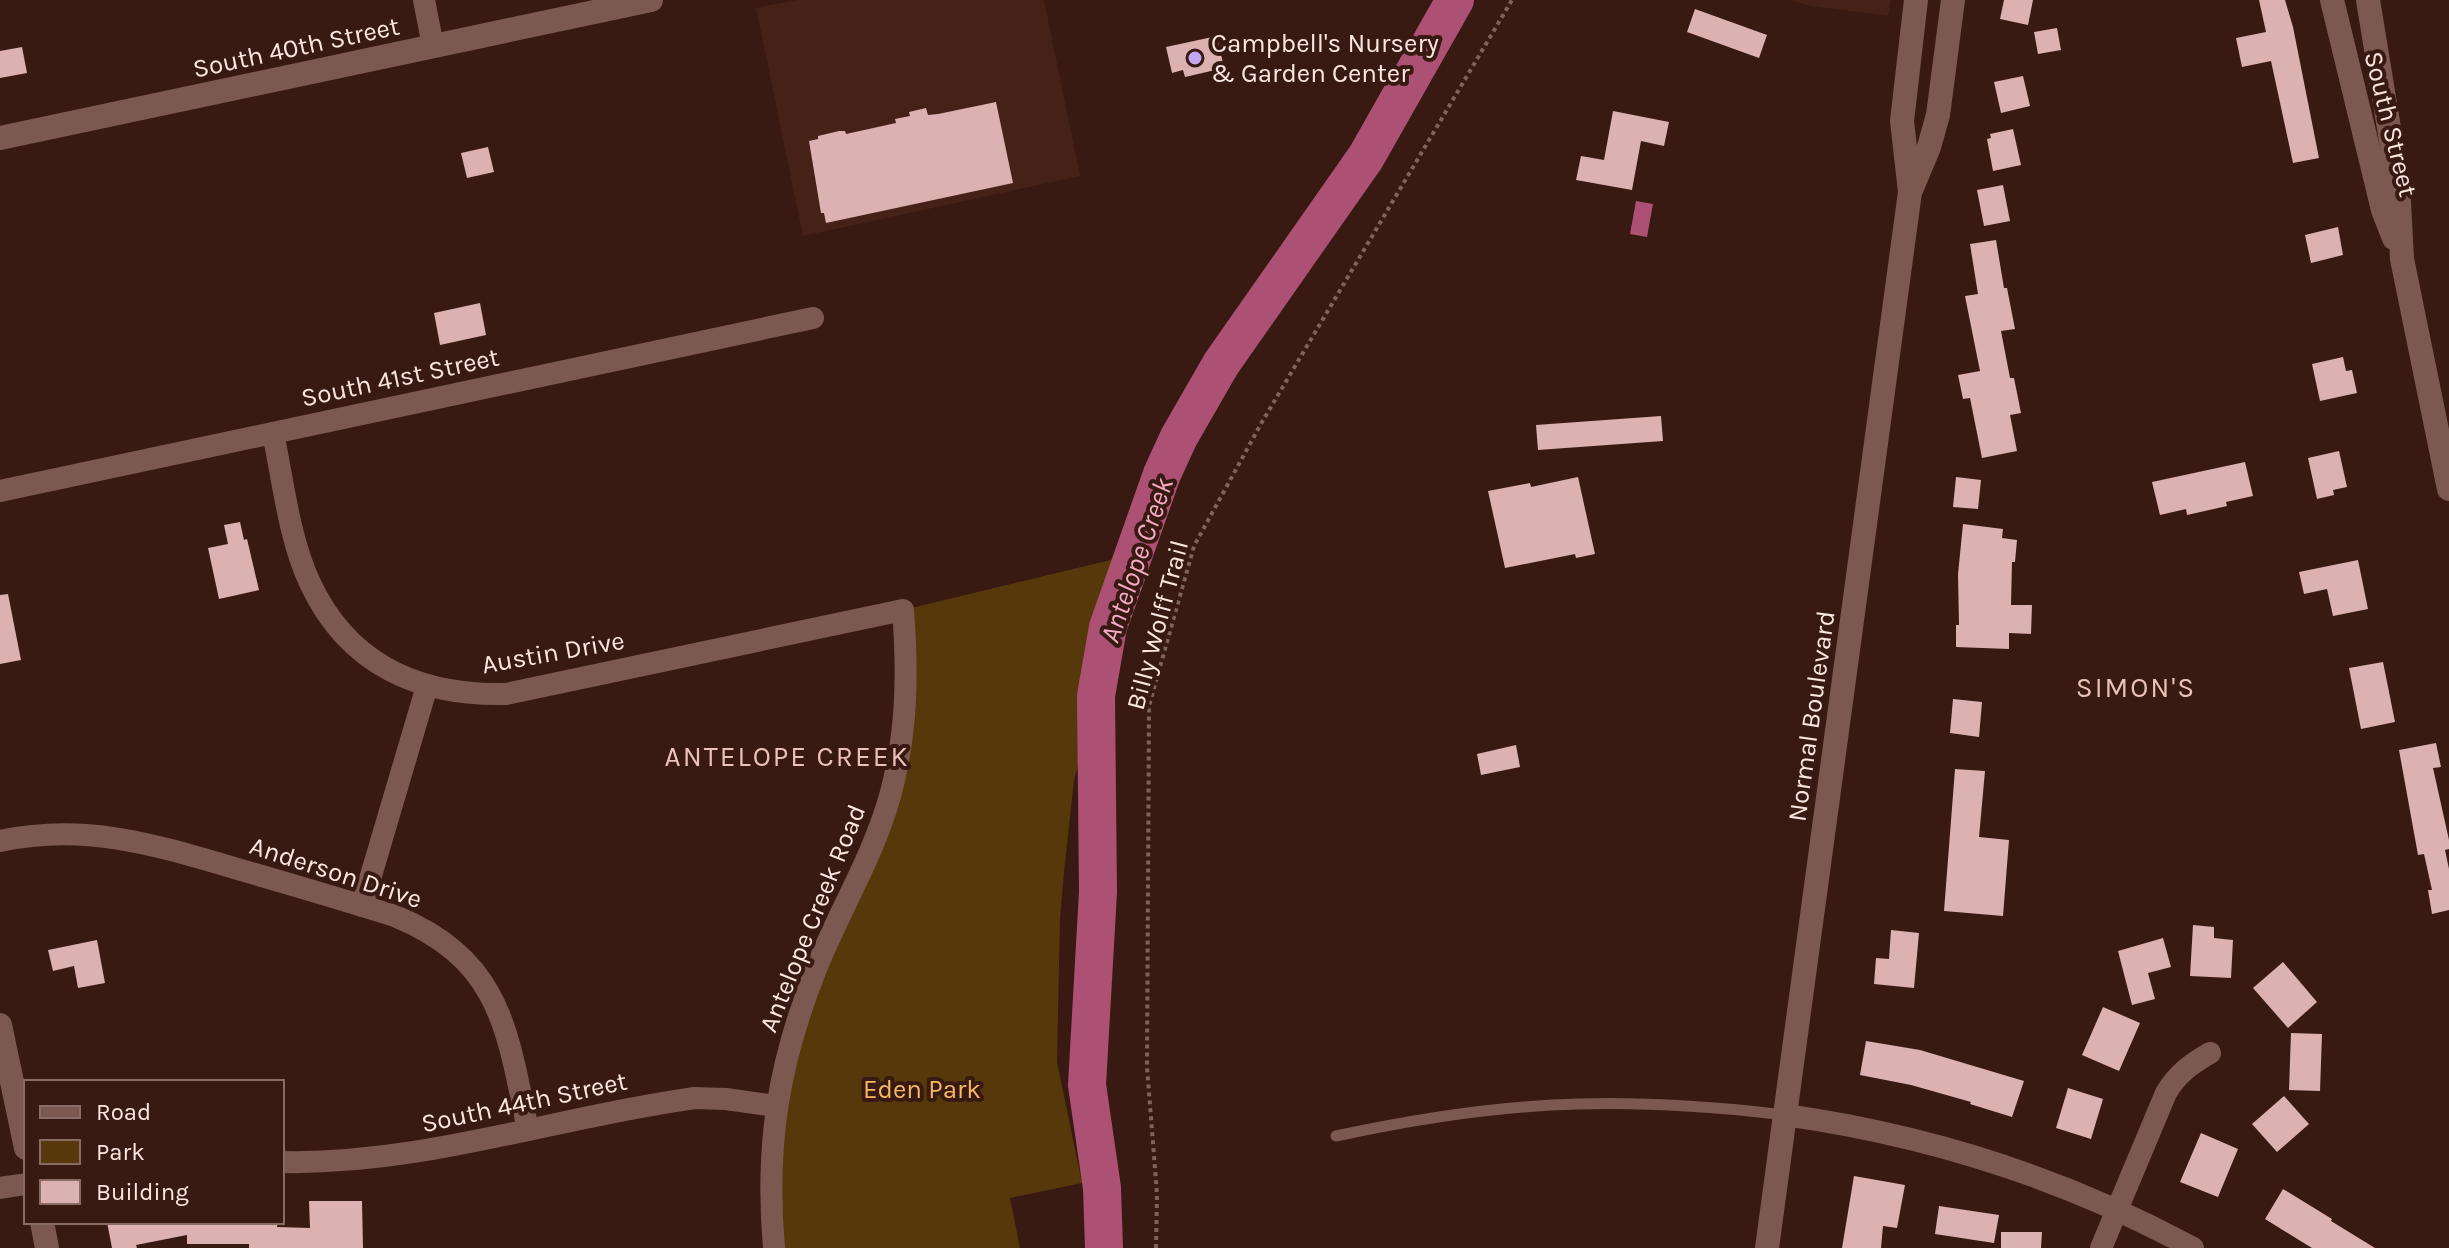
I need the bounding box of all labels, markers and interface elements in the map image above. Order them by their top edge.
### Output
street label: South 40th Street [190,10,402,85]
place label: Campbell's Nursery & Garden Center [1211,28,1439,89]
street label: South Street [2357,48,2424,200]
marker: Campbell's Nursery & Garden Center [1186,49,1204,67]
street label: South 41st Street [298,341,502,414]
water label: Antelope Creek [1093,473,1180,647]
street label: Billy Wolff Trail [1120,537,1195,713]
street label: Normal Boulevard [1781,609,1842,823]
street label: Austin Drive [479,625,627,680]
district label: SIMON'S [2076,671,2196,704]
district label: ANTELOPE CREEK [665,740,909,773]
street label: Antelope Creek Road [753,800,872,1037]
street label: Anderson Drive [246,830,426,915]
street label: South 44th Street [418,1066,630,1139]
park label: Eden Park [863,1074,981,1105]
legend [24,1080,284,1224]
text: Road [96,1098,151,1126]
text: Park [96,1138,145,1166]
text: Building [96,1178,189,1206]

